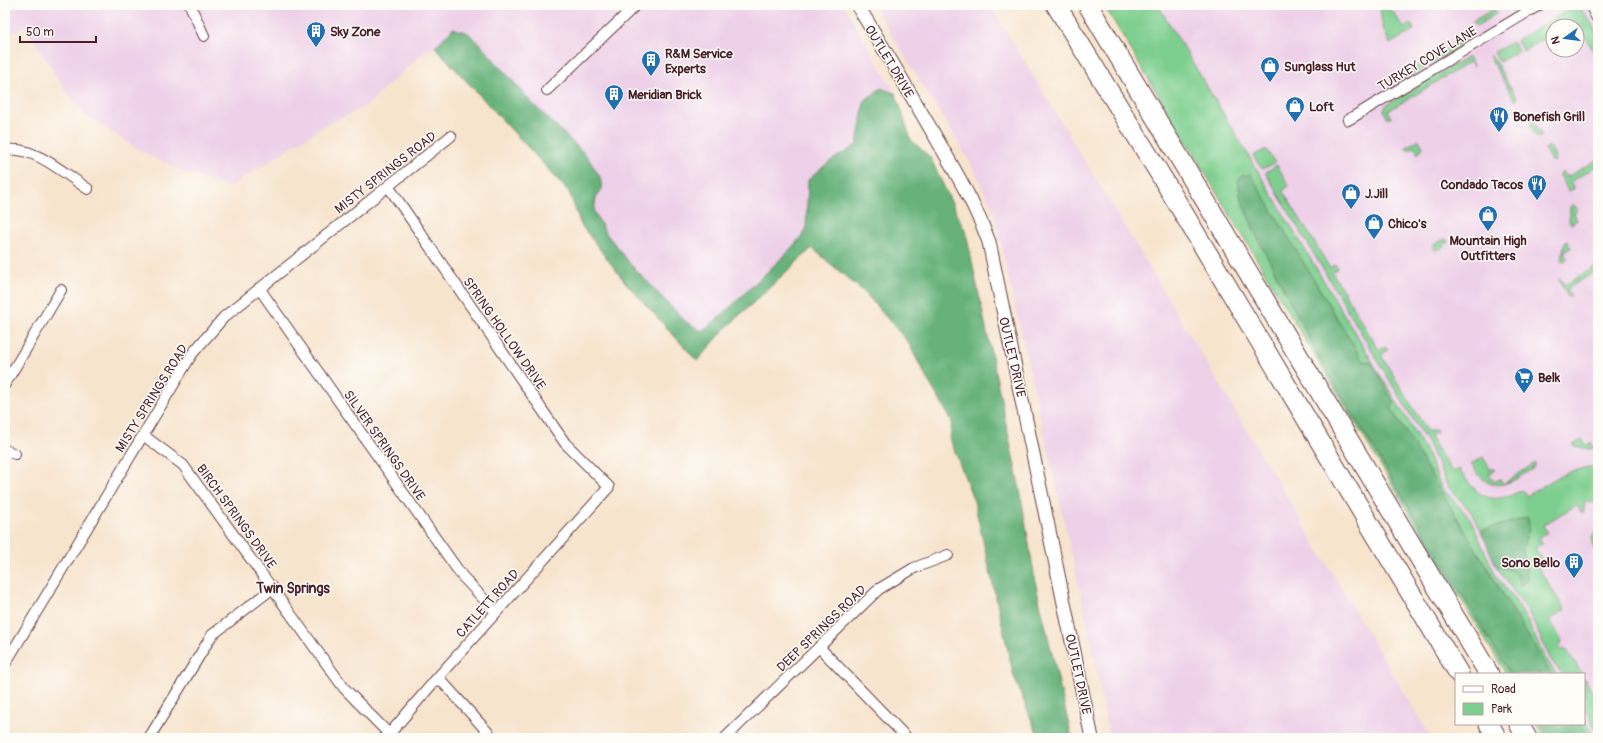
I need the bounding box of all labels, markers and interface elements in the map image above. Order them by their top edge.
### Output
scale bar [20,18,96,44]
north arrow [1545,18,1585,58]
building icon: Sky Zone [305,20,327,48]
street label: OUTLET DRIVE [861,22,917,101]
street label: TURKEY COVE LANE [1375,23,1480,95]
place label: Sky Zone [330,24,381,40]
text: 50 m [26,25,54,40]
text: N [1548,35,1563,45]
place label: R&M Service Experts [665,46,733,77]
building icon: R&M Service Experts [640,49,662,77]
shop icon: Sunglass Hut [1259,55,1281,83]
place label: Sunglass Hut [1284,59,1356,75]
building icon: Meridian Brick [603,83,625,111]
place label: Meridian Brick [628,87,702,103]
shop icon: Loft [1284,95,1306,123]
place label: Loft [1309,99,1335,115]
restaurant icon: Bonefish Grill [1488,105,1510,133]
place label: Bonefish Grill [1513,109,1585,125]
street label: MISTY SPRINGS ROAD [332,128,440,217]
restaurant icon: Condado Tacos [1526,173,1548,201]
place label: Condado Tacos [1441,177,1523,193]
shop icon: J.Jill [1340,182,1362,210]
place label: J.Jill [1365,186,1388,202]
shop icon: Mountain High Outfitters [1477,204,1499,232]
shop icon: Chico's [1363,212,1385,240]
place label: Chico's [1388,216,1427,232]
place label: Mountain High Outfitters [1449,233,1527,264]
street label: SPRING HOLLOW DRIVE [459,274,549,393]
street label: OUTLET DRIVE [995,315,1029,399]
street label: MISTY SPRINGS ROAD [112,342,192,455]
supermarket icon: Belk [1513,366,1535,394]
place label: Belk [1538,370,1561,386]
street label: SILVER SPRINGS DRIVE [340,387,428,504]
street label: BIRCH SPRINGS DRIVE [193,461,280,572]
building icon: Sono Bello [1563,551,1585,579]
place label: Sono Bello [1501,555,1560,571]
street label: CATLETT ROAD [453,566,523,641]
district label: Twin Springs [255,580,330,597]
street label: DEEP SPRINGS ROAD [774,582,870,675]
street label: OUTLET DRIVE [1062,632,1094,716]
legend [1455,673,1585,725]
text: Road [1491,682,1516,697]
text: Park [1491,702,1512,717]

